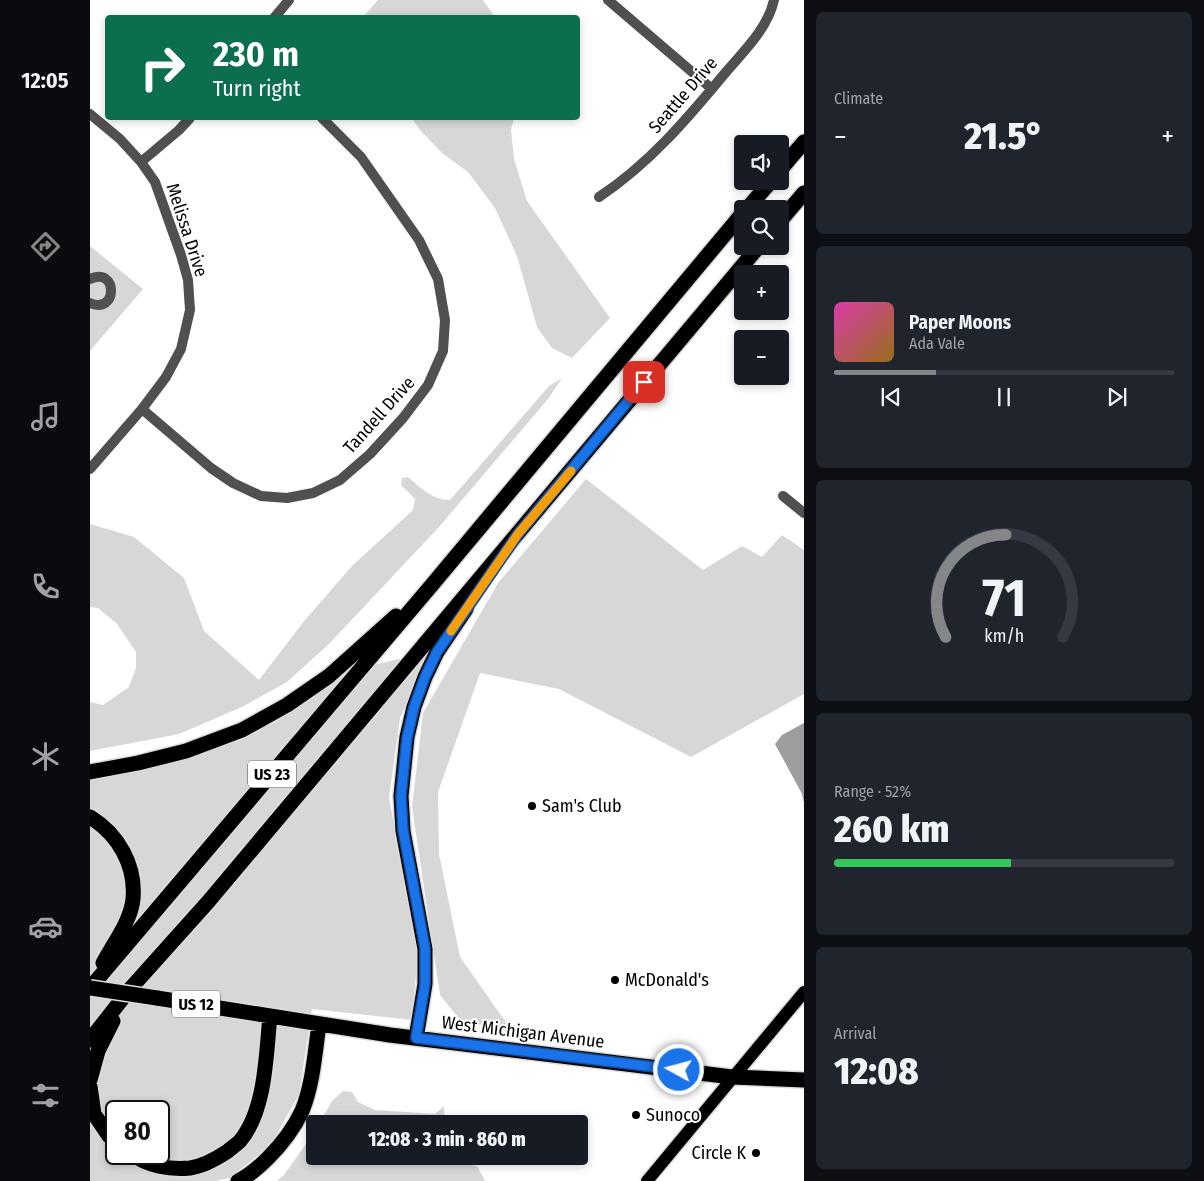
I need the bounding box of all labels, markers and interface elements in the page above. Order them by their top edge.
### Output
text: 230 m [213,33,299,75]
icon: right [130,35,195,100]
street label: Seattle Drive [644,52,722,138]
text: 12:05 [21,67,69,94]
text: Turn right [213,75,301,102]
text: Climate [834,89,883,108]
text: 21.5° [964,113,1044,159]
text: − [834,120,847,153]
text: + [1161,120,1174,153]
map controls [734,135,789,385]
button: sound [734,135,789,190]
street label: Melissa Drive [162,180,213,280]
button: search [734,200,789,255]
icon: directions [28,229,63,264]
button: + [734,265,789,320]
text: Paper Moons [909,311,1011,334]
button: − [734,330,789,385]
text: Ada Vale [909,334,965,353]
pin [623,361,665,403]
icon: arrive [630,368,658,396]
street label: Tandell Drive [339,372,419,458]
icon: previous [877,383,905,411]
icon: pause [990,383,1018,411]
icon: next [1103,383,1131,411]
icon: music [28,399,63,434]
text: 71 [982,567,1026,630]
icon: phone [28,569,63,604]
text: km/h [984,625,1024,647]
icon: climate [28,739,63,774]
road number: US 23 [248,761,296,788]
text: Range · 52% [834,782,911,801]
place label: Sam's Club [542,795,622,817]
marker: Sam's Club [526,800,538,812]
text: 260 km [834,806,949,852]
icon: car [28,909,63,944]
place label: McDonald's [625,969,709,991]
marker: McDonald's [609,974,621,986]
road number: US 12 [172,991,220,1018]
street label: West Michigan Avenue [440,1011,606,1053]
text: Arrival [834,1024,876,1043]
position arrow [652,1043,704,1095]
text: 12:08 [834,1048,919,1094]
icon: filters [28,1078,63,1113]
speed limit sign: 80 [105,1100,170,1165]
place label: Sunoco [646,1104,700,1126]
marker: Sunoco [630,1109,642,1121]
text: 12:08 · 3 min · 860 m [368,1128,526,1151]
place label: Circle K [692,1142,746,1164]
marker: Circle K [750,1147,762,1159]

